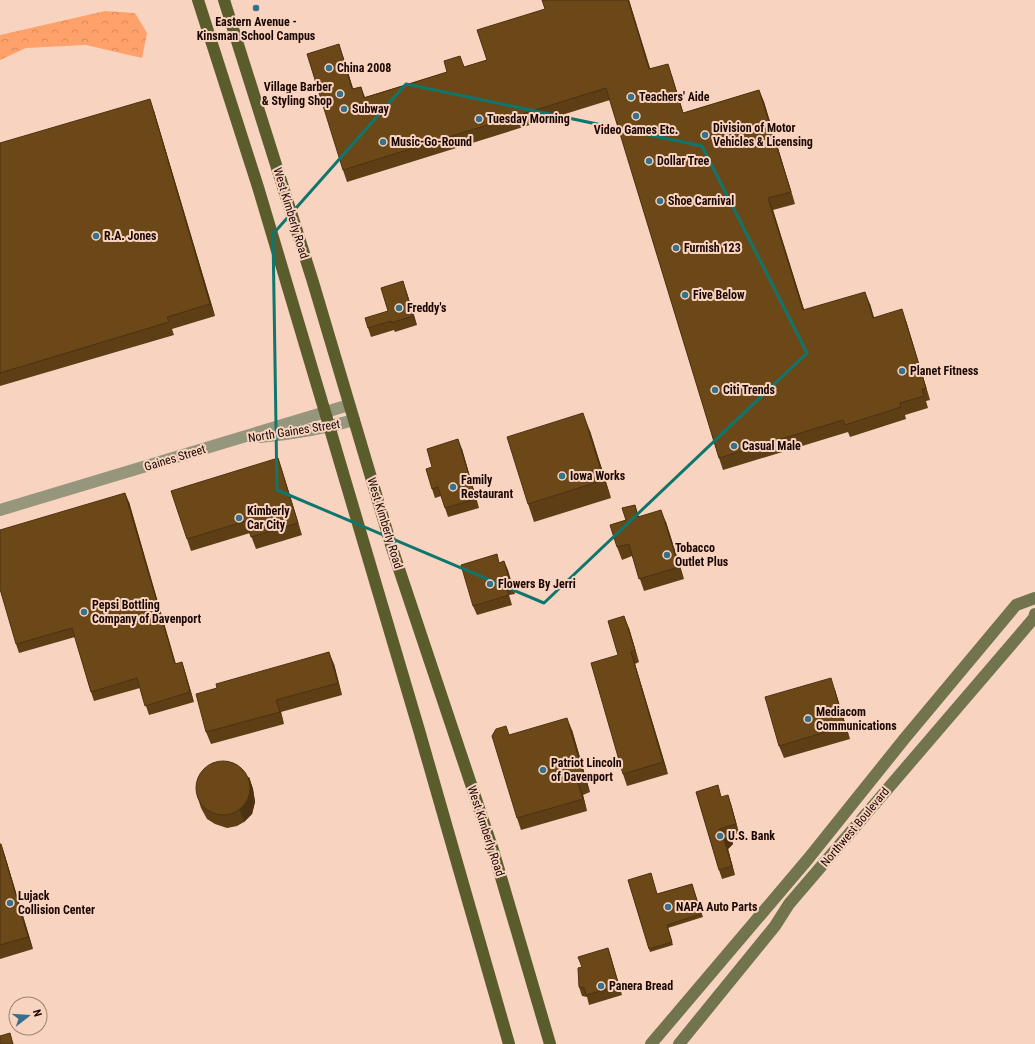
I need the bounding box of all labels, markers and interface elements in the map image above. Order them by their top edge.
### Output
marker: Eastern Avenue - Kinsman School Campus [251,3,261,13]
place label: Eastern Avenue - Kinsman School Campus [197,15,316,43]
place label: China 2008 [337,61,391,75]
marker: China 2008 [324,63,334,73]
place label: Village Barber & Styling Shop [262,80,332,108]
marker: Village Barber & Styling Shop [335,89,345,99]
place label: Teachers' Aide [639,90,710,104]
marker: Teachers' Aide [626,92,636,102]
place label: Subway [352,102,389,116]
marker: Subway [339,104,349,114]
marker: Video Games Etc. [631,111,641,121]
place label: Tuesday Morning [487,112,570,126]
marker: Tuesday Morning [474,114,484,124]
place label: Division of Motor Vehicles & Licensing [713,121,813,149]
place label: Video Games Etc. [594,123,678,137]
marker: Division of Motor Vehicles & Licensing [700,130,710,140]
place label: Music-Go-Round [391,135,472,149]
marker: Music-Go-Round [378,137,388,147]
place label: Dollar Tree [657,154,710,168]
marker: Dollar Tree [644,156,654,166]
street label: West Kimberly Road [270,166,312,260]
place label: Shoe Carnival [668,194,734,208]
marker: Shoe Carnival [655,196,665,206]
place label: R.A. Jones [104,229,157,243]
marker: R.A. Jones [91,231,101,241]
place label: Furnish 123 [684,241,741,255]
marker: Furnish 123 [671,243,681,253]
place label: Five Below [693,288,745,302]
marker: Five Below [680,290,690,300]
place label: Freddy's [407,301,447,315]
marker: Freddy's [394,303,404,313]
place label: Planet Fitness [910,364,979,378]
marker: Planet Fitness [897,366,907,376]
place label: Citi Trends [723,383,776,397]
marker: Citi Trends [710,385,720,395]
street label: North Gaines Street [247,417,341,445]
place label: Casual Male [742,439,801,453]
marker: Casual Male [729,441,739,451]
street label: Gaines Street [143,442,208,474]
place label: Iowa Works [570,469,626,483]
marker: Iowa Works [557,471,567,481]
place label: Family Restaurant [461,473,513,501]
street label: West Kimberly Road [364,476,406,570]
marker: Family Restaurant [448,482,458,492]
place label: Kimberly Car City [247,504,290,532]
marker: Kimberly Car City [234,513,244,523]
place label: Tobacco Outlet Plus [675,541,729,569]
marker: Tobacco Outlet Plus [662,550,672,560]
place label: Flowers By Jerri [498,577,576,591]
marker: Flowers By Jerri [485,579,495,589]
place label: Pepsi Bottling Company of Davenport [92,598,201,626]
marker: Pepsi Bottling Company of Davenport [79,607,89,617]
place label: Mediacom Communications [816,705,897,733]
marker: Mediacom Communications [803,714,813,724]
place label: Patriot Lincoln of Davenport [551,756,622,784]
marker: Patriot Lincoln of Davenport [538,765,548,775]
street label: West Kimberly Road [465,784,507,878]
street label: Northwest Boulevard [818,785,892,869]
place label: U.S. Bank [728,829,775,843]
marker: U.S. Bank [715,831,725,841]
place label: Lujack Collision Center [18,889,95,917]
marker: Lujack Collision Center [5,898,15,908]
place label: NAPA Auto Parts [676,900,758,914]
marker: NAPA Auto Parts [663,902,673,912]
place label: Panera Bread [609,979,673,993]
marker: Panera Bread [596,981,606,991]
north arrow [8,996,48,1036]
text: N [30,1008,44,1019]

